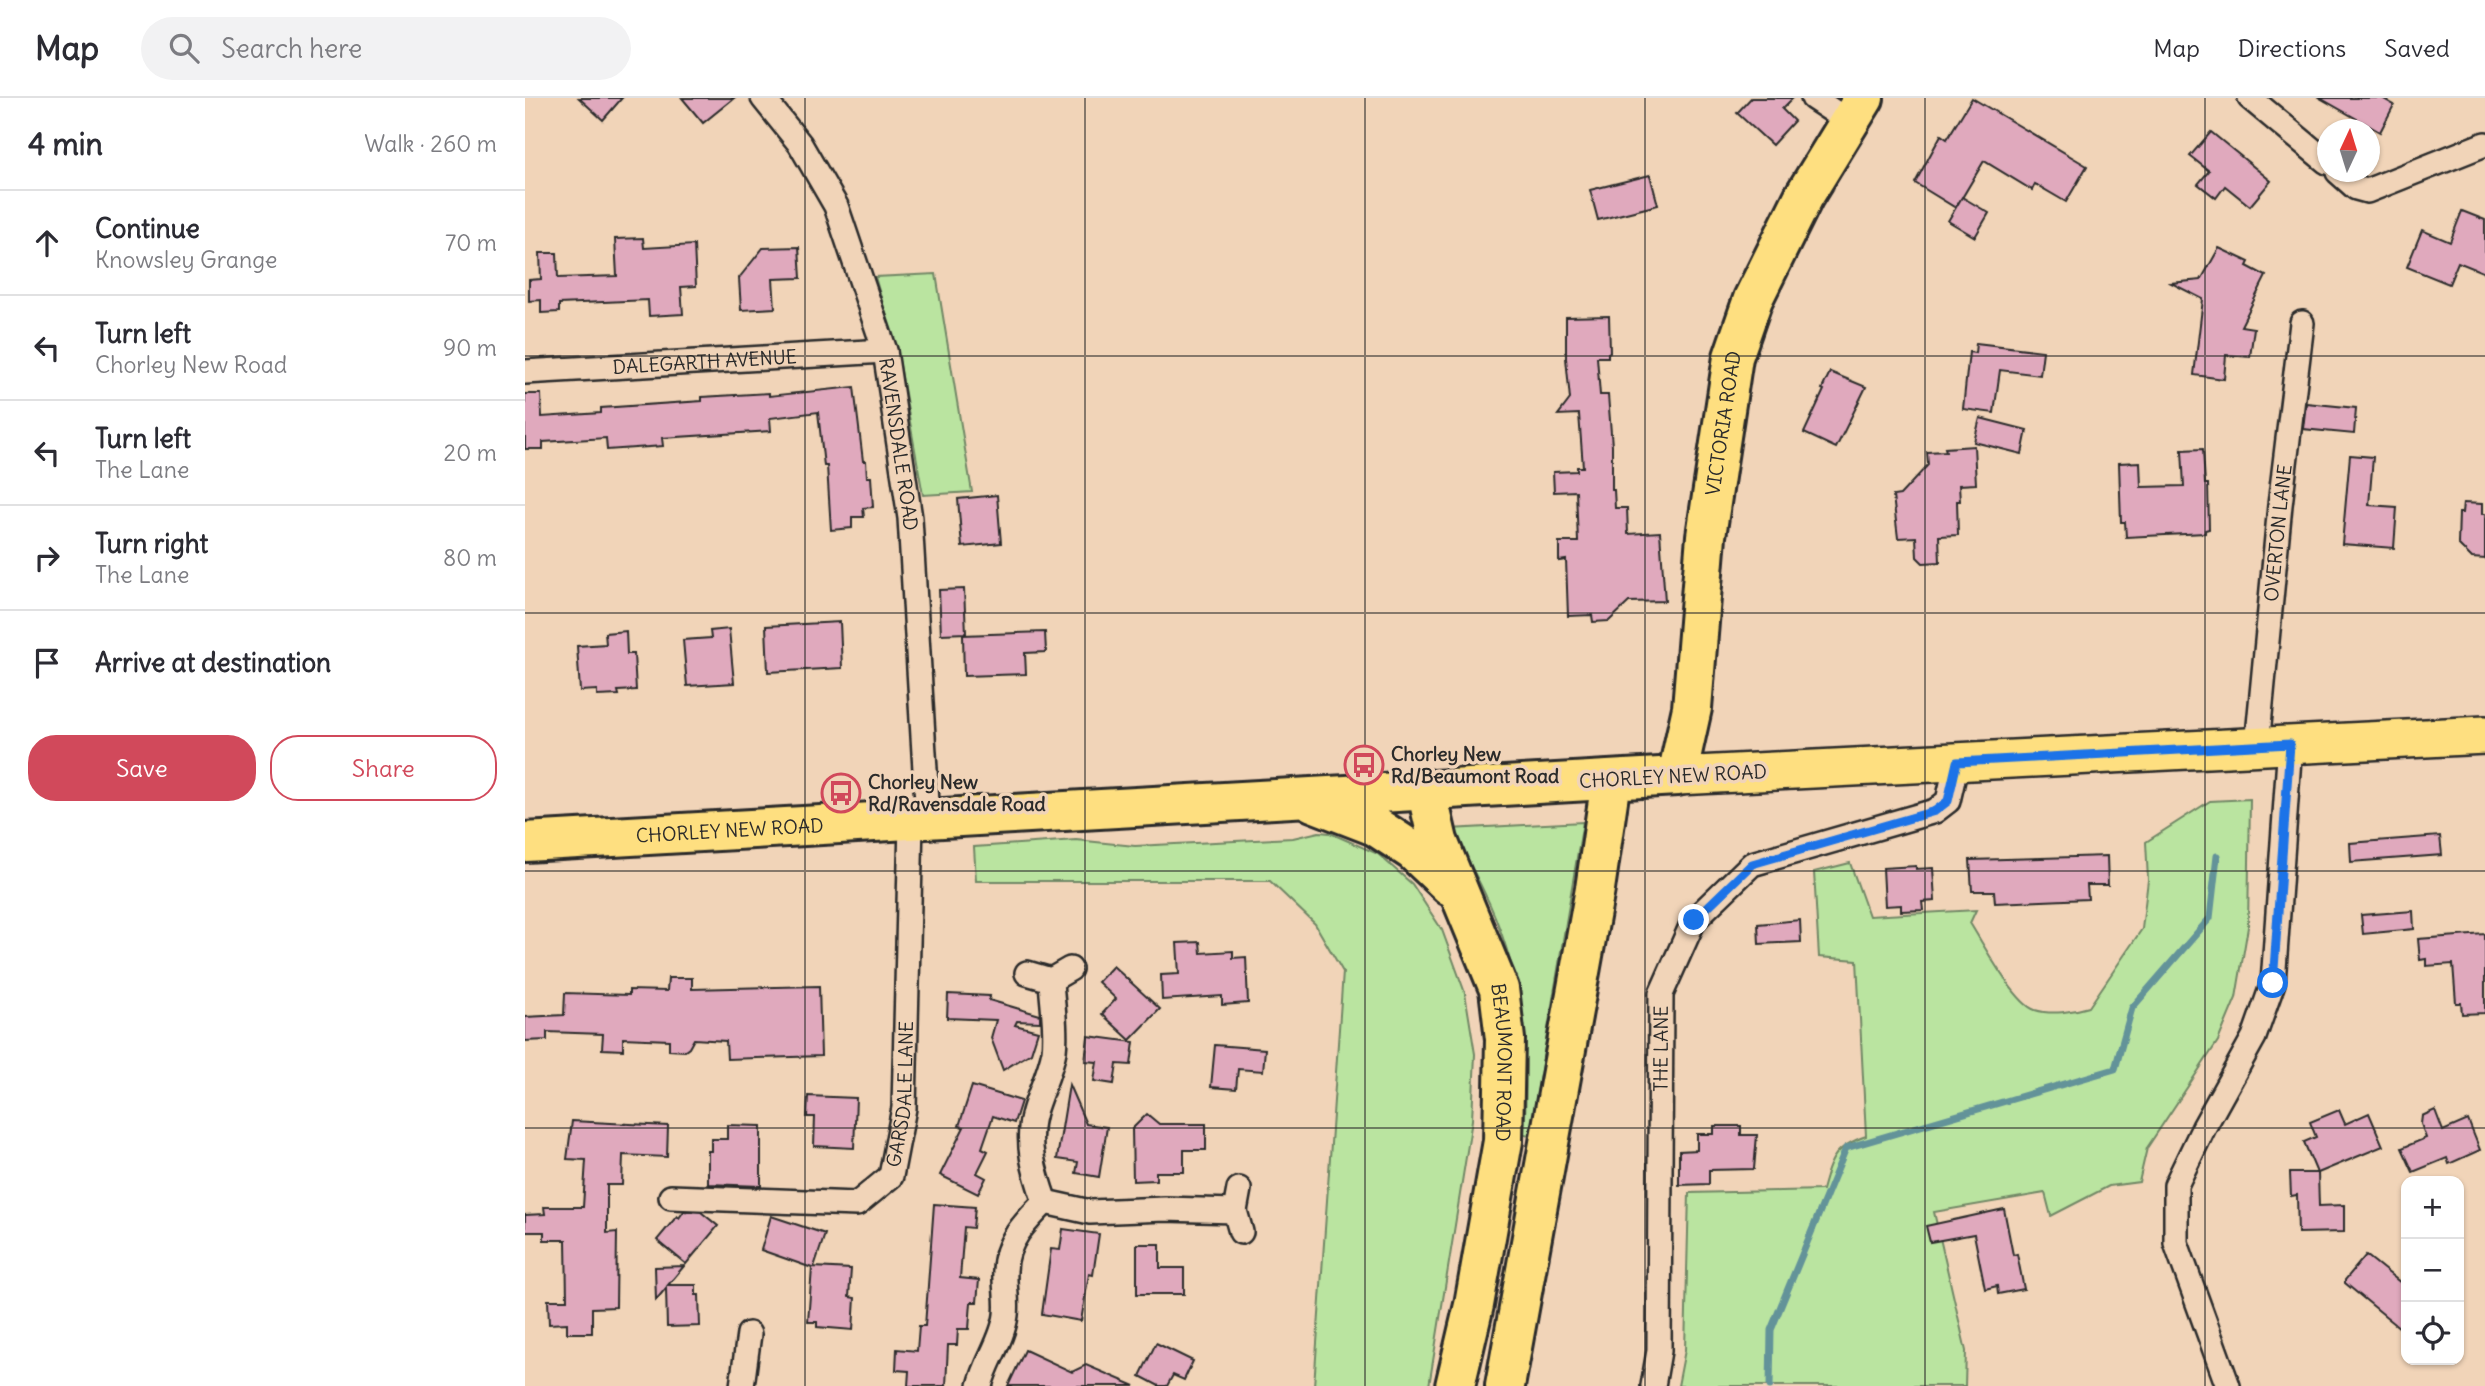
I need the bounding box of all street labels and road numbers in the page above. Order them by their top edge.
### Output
street label: DALEGARTH AVENUE [612,344,798,379]
street label: VICTORIA ROAD [1700,349,1746,497]
street label: RAVENSDALE ROAD [874,356,923,531]
street label: OVERTON LANE [2259,463,2297,603]
street label: CHORLEY NEW ROAD [1579,759,1767,793]
street label: CHORLEY NEW ROAD [635,813,824,848]
street label: BEAUMONT ROAD [1486,982,1517,1142]
street label: THE LANE [1648,1005,1673,1092]
street label: GARSDALE LANE [881,1021,918,1169]

